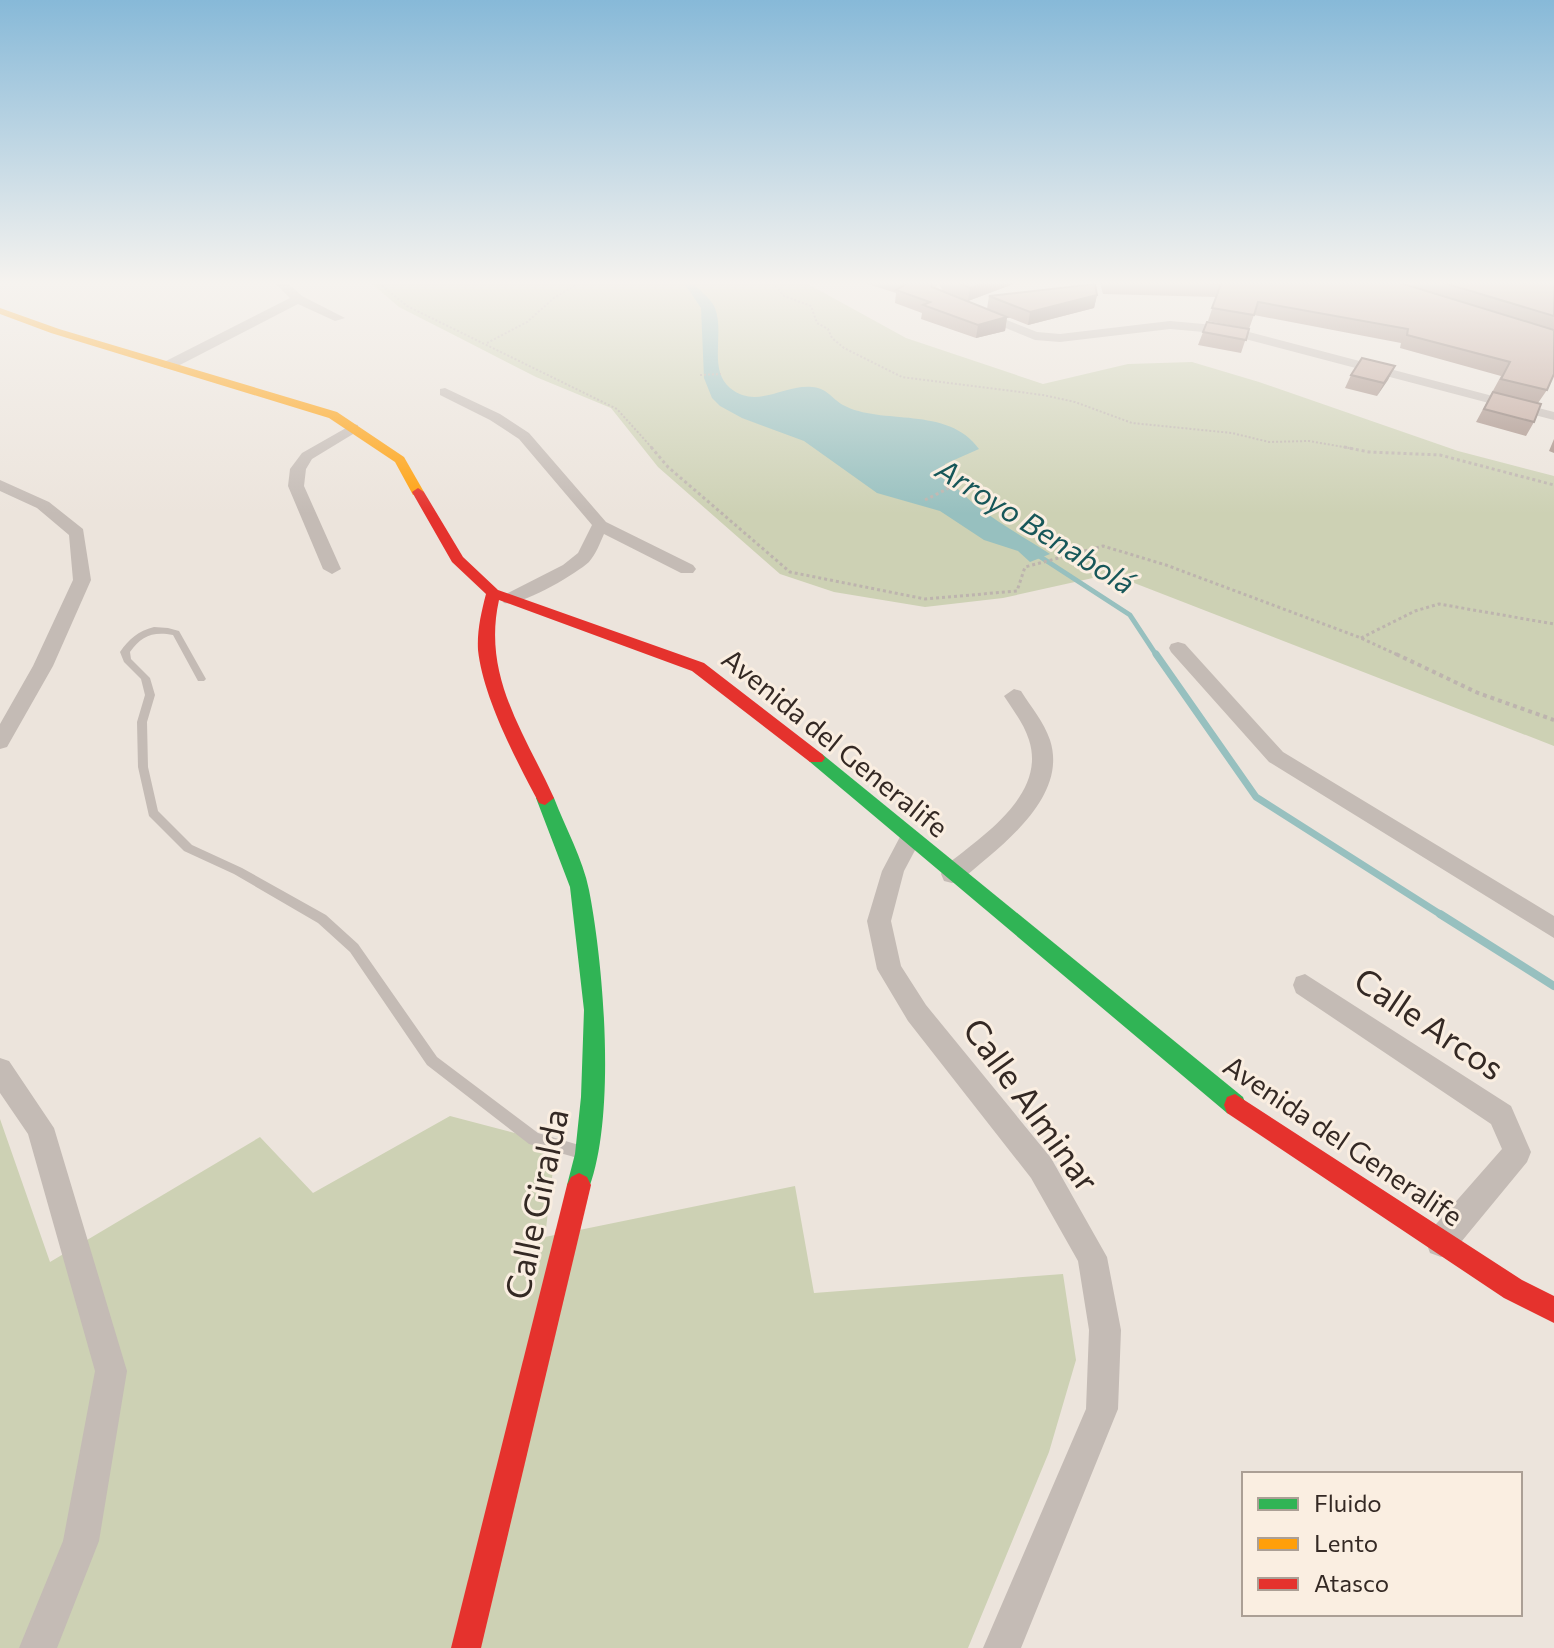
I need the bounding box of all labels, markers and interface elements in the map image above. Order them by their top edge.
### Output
water label: Arroyo Benabolá [929,449,1143,601]
street label: Avenida del Generalife [716,641,955,844]
street label: Calle Arcos [1347,957,1513,1088]
street label: Calle Alminar [956,1009,1110,1199]
street label: Avenida del Generalife [1218,1048,1469,1233]
street label: Calle Giralda [494,1105,576,1303]
legend [1242,1472,1522,1616]
text: Fluido [1314,1488,1382,1517]
text: Lento [1314,1528,1378,1557]
text: Atasco [1314,1568,1389,1597]

